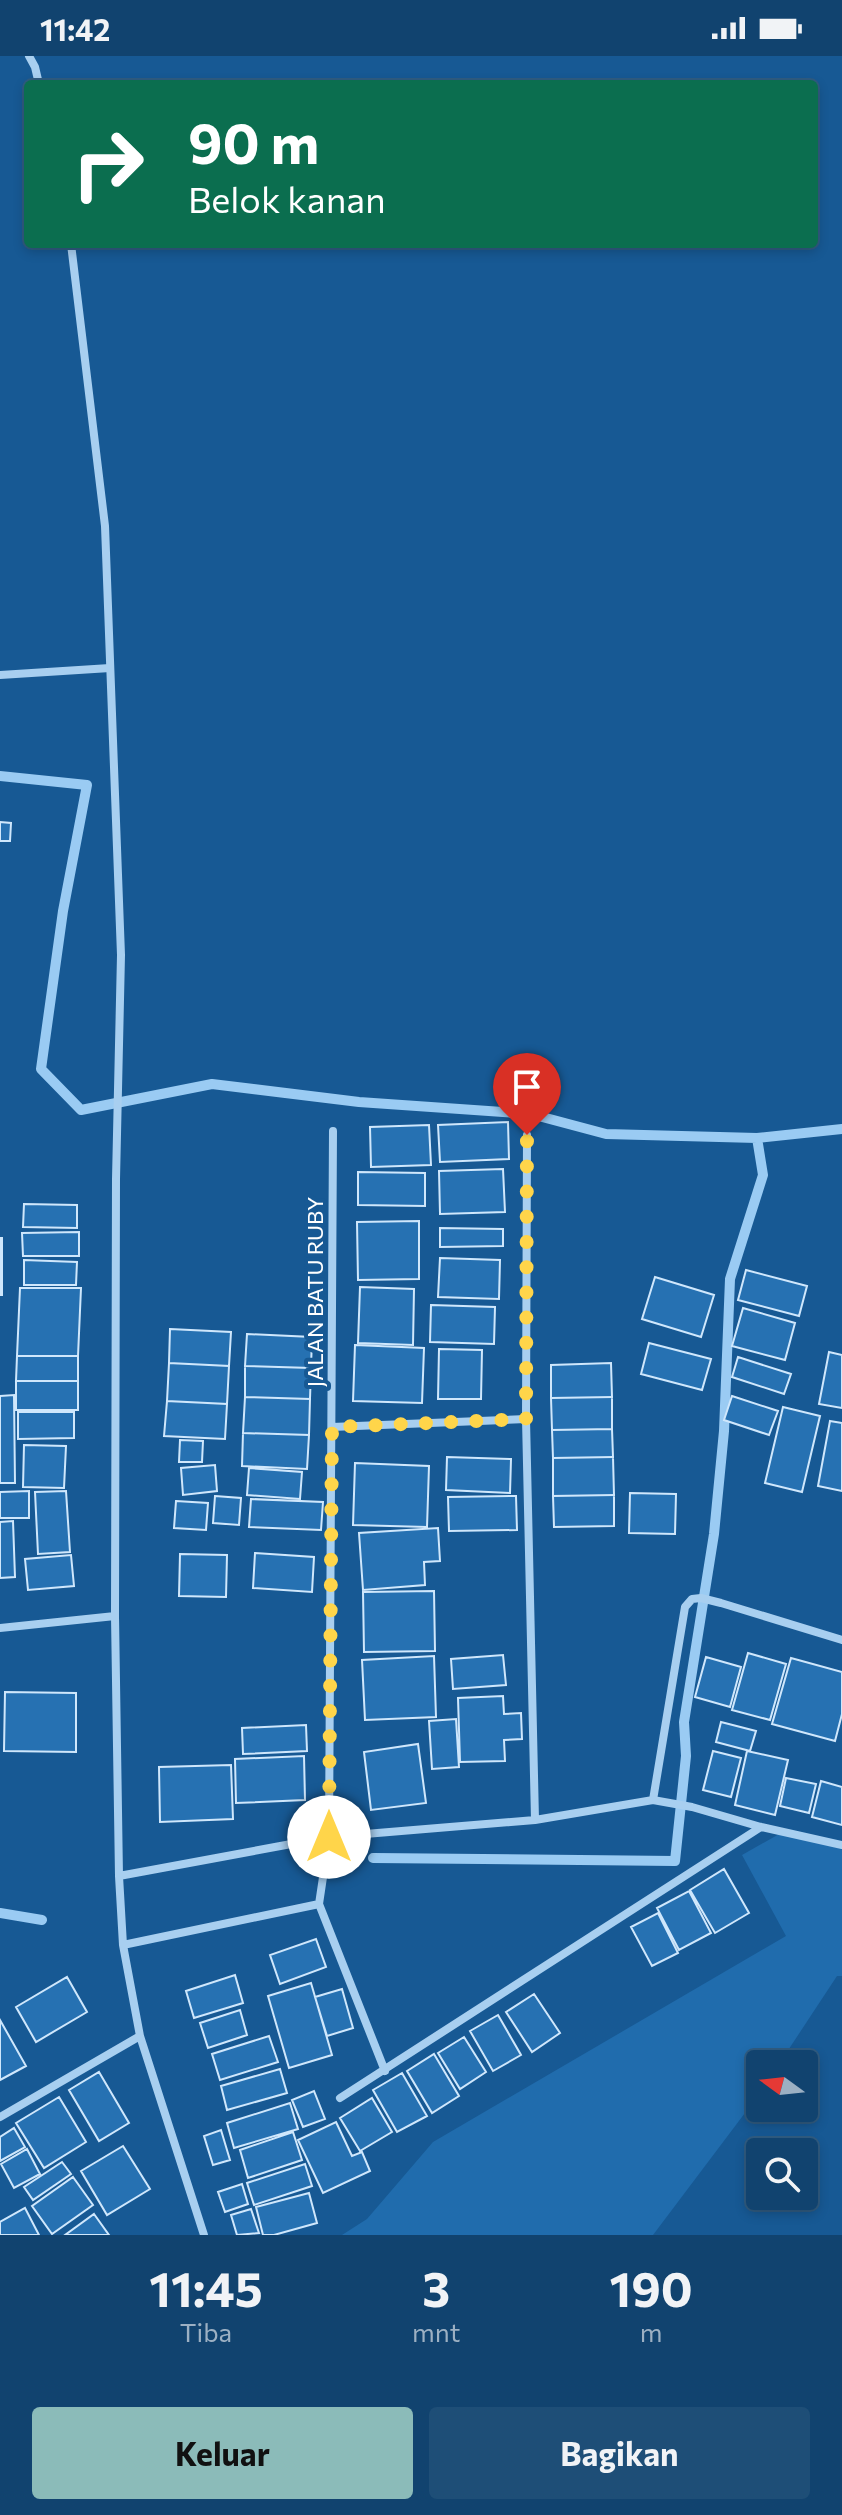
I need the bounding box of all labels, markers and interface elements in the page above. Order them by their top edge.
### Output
text: 11:42 [40,10,110,47]
text: 90 m [188,107,319,176]
icon: right [56,112,160,216]
text: Belok kanan [188,176,386,220]
pin [493,1053,561,1135]
icon: arrive [505,1065,549,1109]
street label: JALAN BATU RUBY [301,1197,328,1387]
position arrow [287,1795,371,1879]
north arrow [746,2050,818,2122]
map controls [746,2050,818,2210]
button: search [746,2138,818,2210]
text: 11:45 [149,2258,263,2317]
text: 3 [422,2258,450,2317]
text: 190 [610,2258,693,2317]
text: Tiba [180,2316,232,2347]
text: mnt [412,2316,460,2347]
text: m [640,2316,662,2347]
button: Keluar [32,2407,413,2499]
button: Bagikan [429,2407,810,2499]

